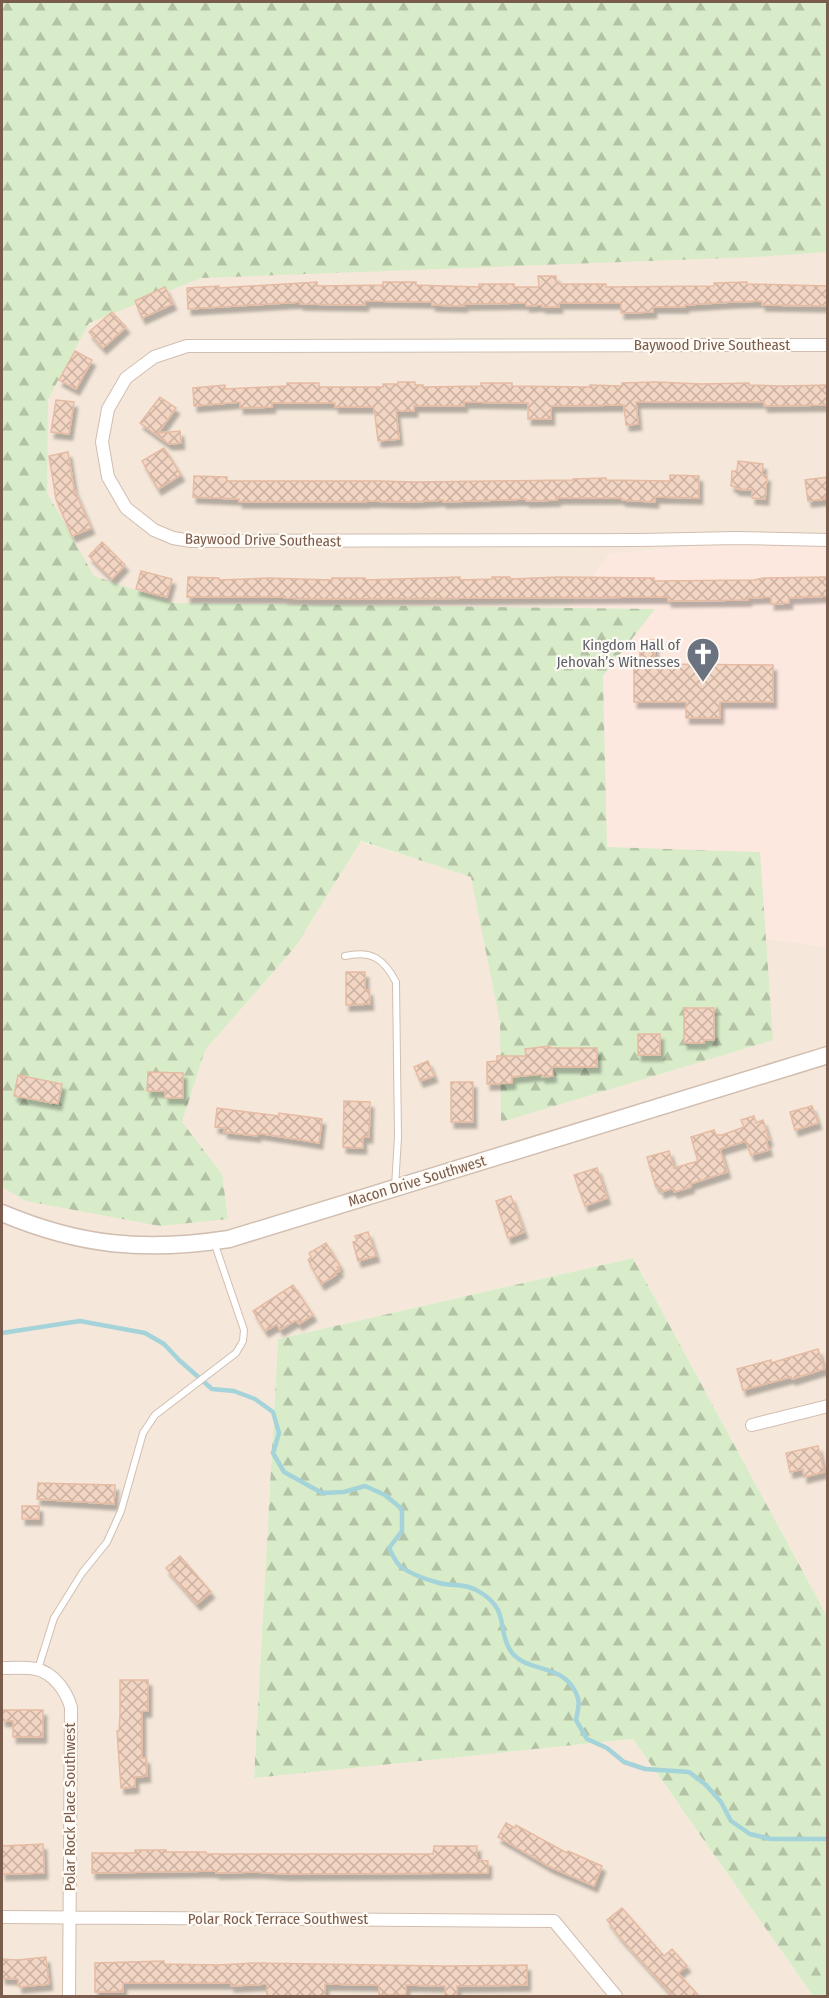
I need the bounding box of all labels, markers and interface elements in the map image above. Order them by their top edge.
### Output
street label: Baywood Drive Southeast [634,336,790,354]
street label: Baywood Drive Southeast [185,530,341,550]
place label: Kingdom Hall of Jehovah’s Witnesses [557,636,681,671]
church icon: Kingdom Hall of Jehovah’s Witnesses [685,636,721,683]
street label: Macon Drive Southwest [346,1151,488,1211]
street label: Polar Rock Place Southwest [61,1723,79,1891]
street label: Polar Rock Terrace Southwest [188,1910,368,1928]

